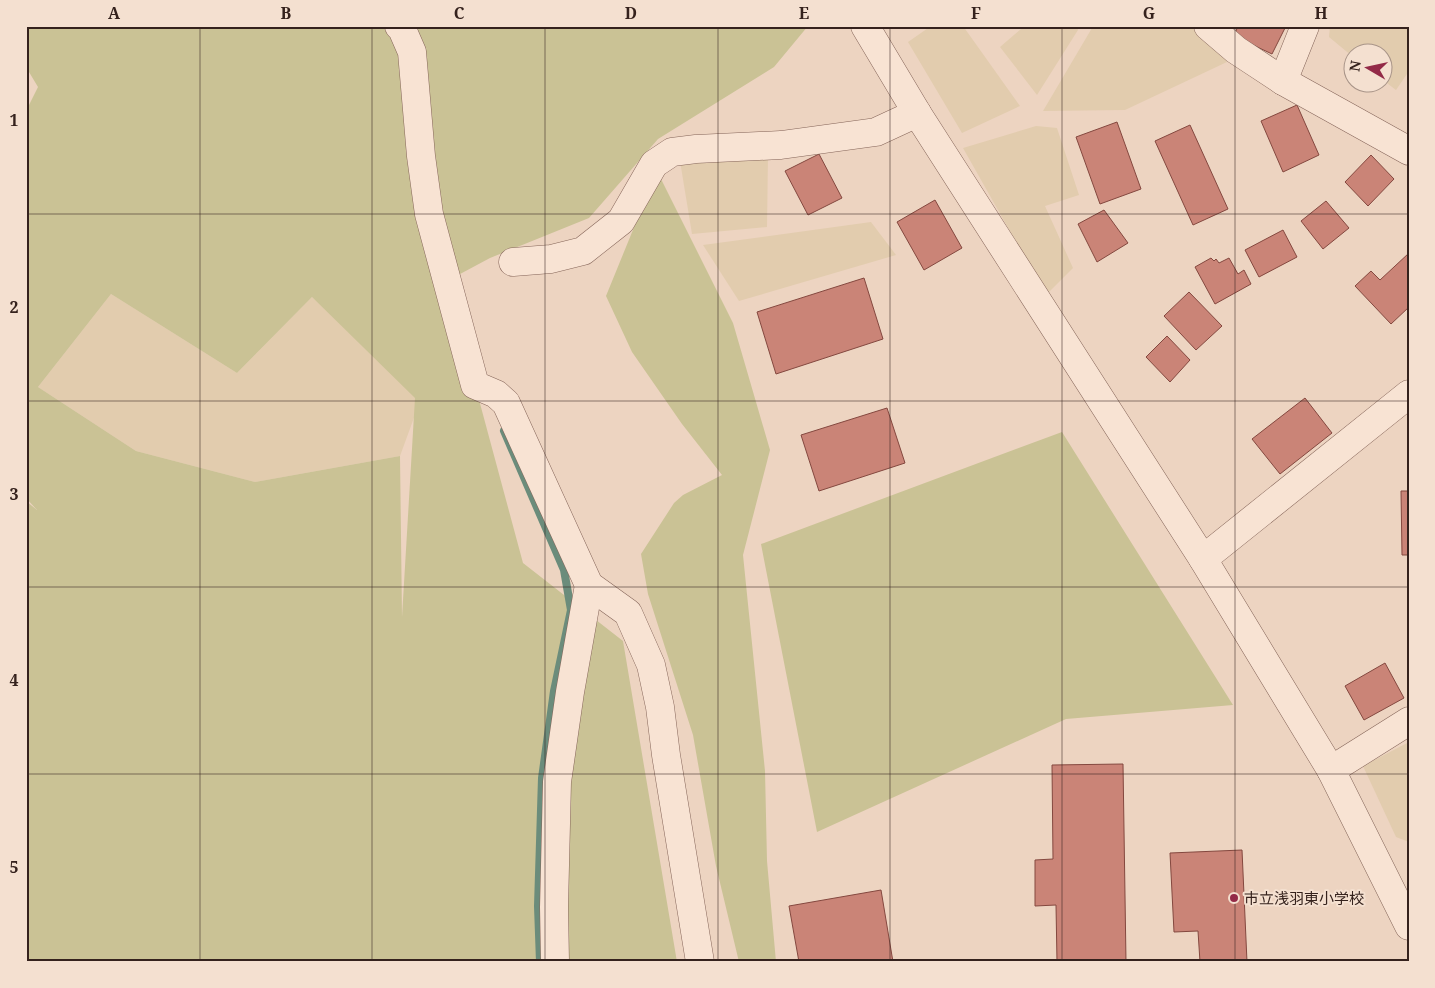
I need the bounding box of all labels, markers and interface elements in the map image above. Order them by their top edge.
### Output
text: A [108,2,121,24]
text: B [281,2,292,24]
text: C [454,2,465,24]
text: D [625,2,637,24]
text: E [799,2,809,24]
text: F [971,2,981,24]
text: G [1143,2,1155,24]
text: H [1314,2,1328,24]
north arrow [1342,42,1392,92]
text: N [1344,59,1365,73]
text: 1 [9,109,19,131]
text: 2 [9,296,19,318]
text: 3 [9,483,19,505]
text: 4 [9,669,19,691]
text: 5 [9,856,19,878]
place label: 市立浅羽東小学校 [1244,888,1364,908]
marker: 市立浅羽東小学校 [1228,892,1240,904]

